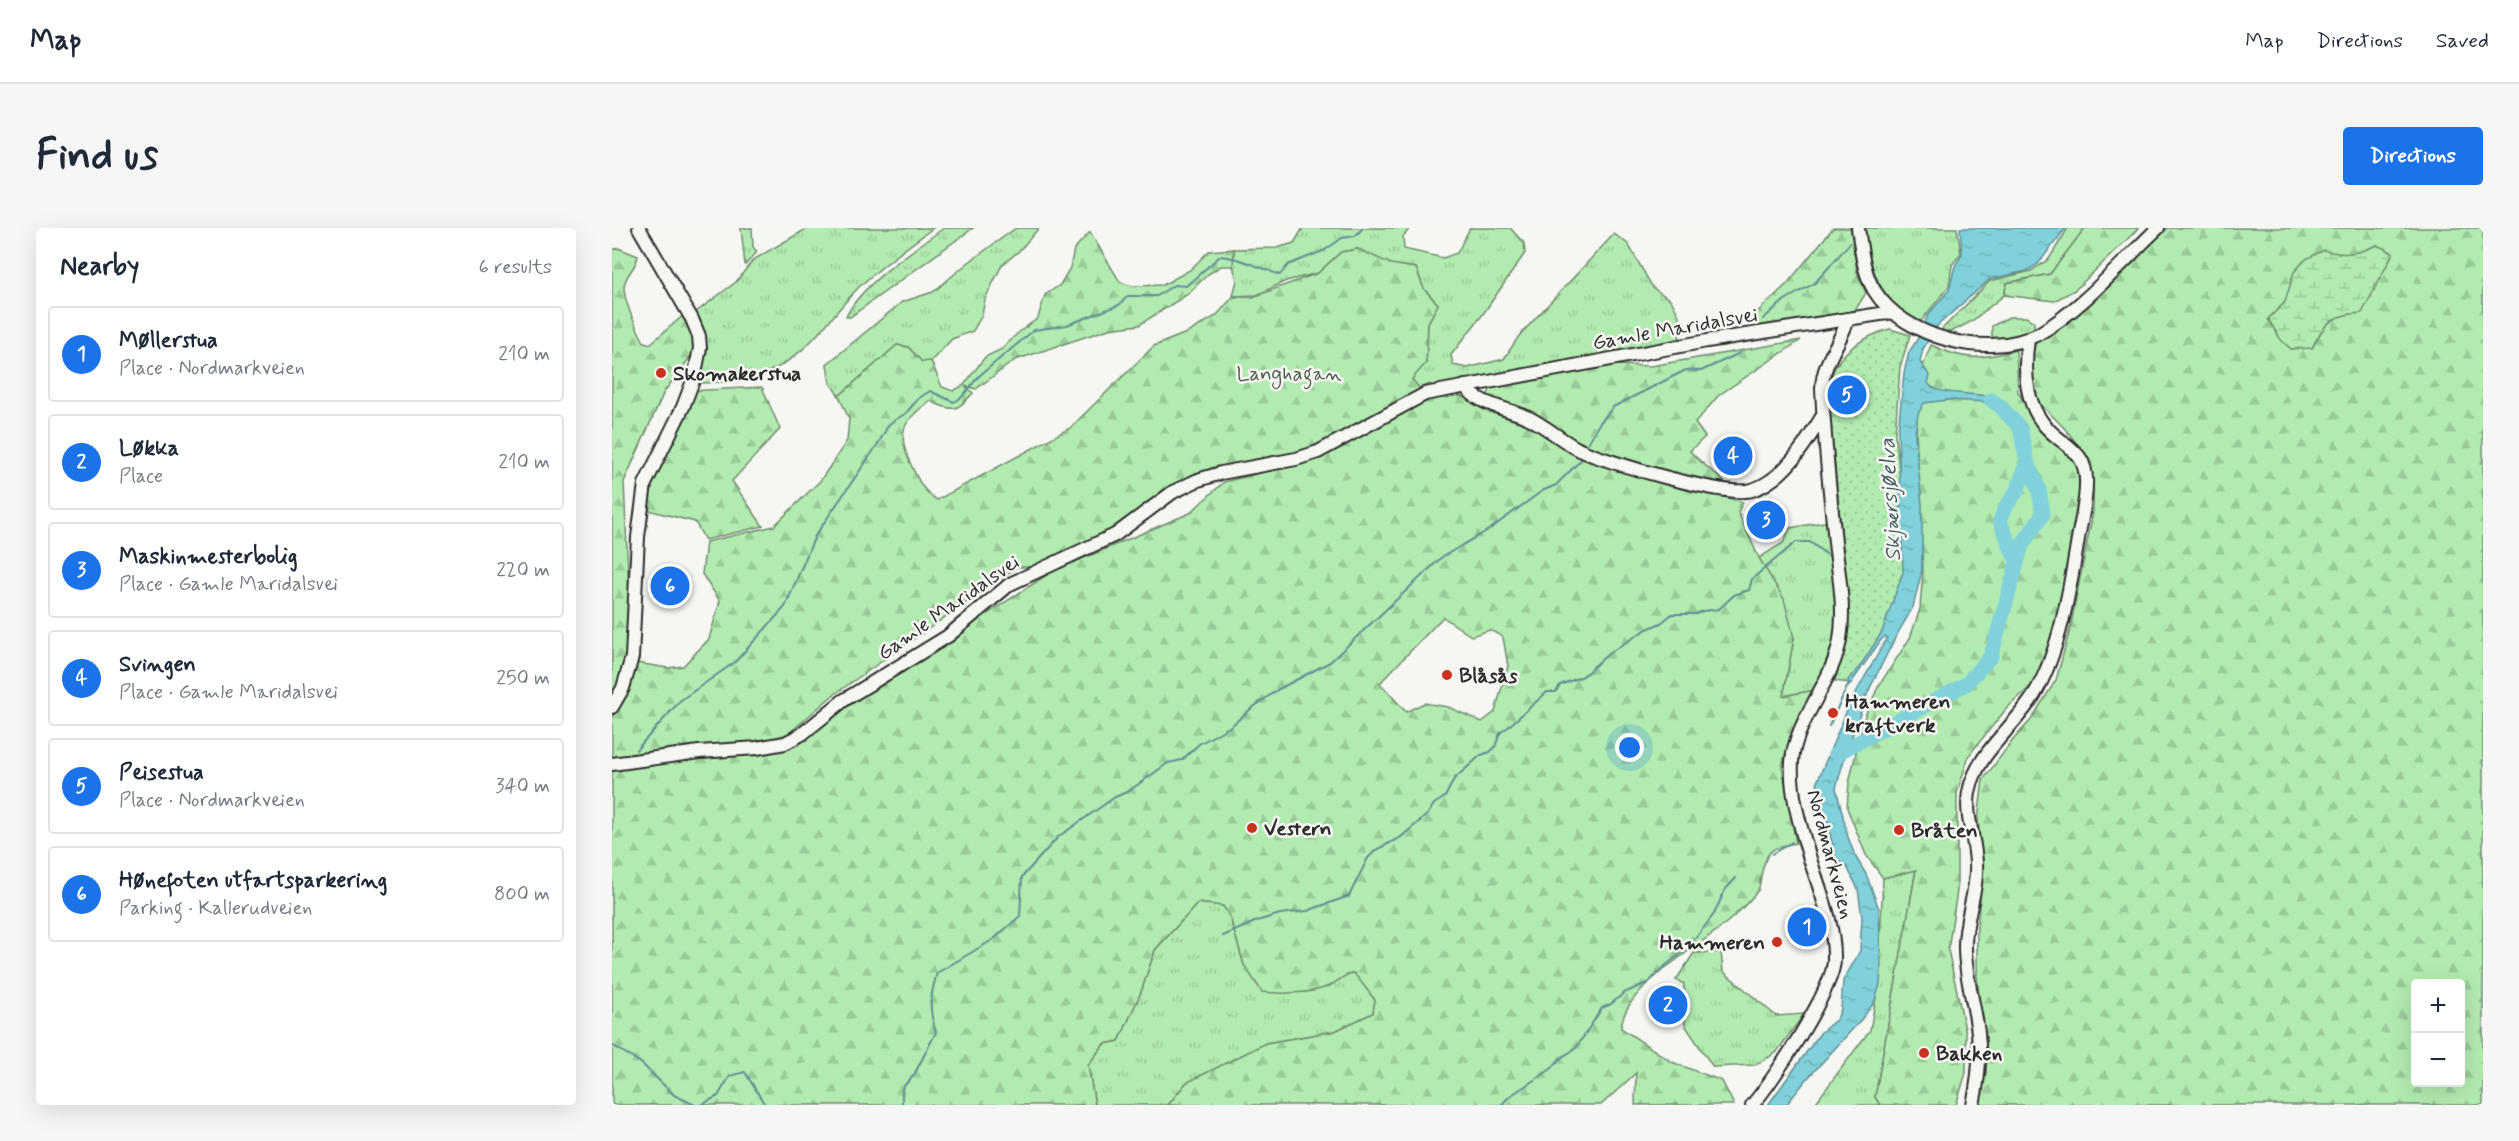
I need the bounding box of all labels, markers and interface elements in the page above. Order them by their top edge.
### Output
text: Map [30,23,81,60]
text: Map [2245,27,2284,55]
text: Directions [2317,27,2403,55]
text: Saved [2436,27,2489,55]
button: Directions [2343,127,2483,185]
text: Find us [36,129,158,184]
text: Nearby [60,250,139,284]
text: 6 results [479,254,552,281]
street label: Gamle Maridalsvei [1590,301,1760,357]
text: Møllerstua [119,327,218,355]
text: 1 [77,341,86,368]
text: 210 m [498,341,550,368]
text: Place · Nordmarkveien [119,355,305,382]
place label: Skomakerstua [673,360,801,388]
park label: Langhagan [1236,360,1342,390]
marker: Skomakerstua [654,366,668,380]
pin: 5 [1828,372,1866,418]
pin: 4 [1714,434,1752,478]
text: Løkka [119,435,179,463]
water label: Skjærsjøelva [1874,437,1908,562]
text: 2 [77,449,86,476]
text: 210 m [498,449,550,476]
text: Place [119,463,163,490]
pin: 3 [1746,498,1786,542]
text: Maskinmesterbolig [119,543,298,571]
street label: Gamle Maridalsvei [872,548,1025,667]
text: 3 [77,557,86,584]
text: 220 m [496,557,550,584]
pin: 6 [650,564,690,608]
text: Place · Gamle Maridalsvei [119,571,338,598]
text: Svingen [119,651,196,679]
place label: Blåsås [1459,662,1518,690]
text: 4 [76,665,87,692]
text: 250 m [496,665,550,692]
marker: Blåsås [1440,668,1454,682]
text: Place · Gamle Maridalsvei [119,679,338,706]
place label: Hammeren kraftverk [1845,688,1951,740]
marker: Hammeren kraftverk [1826,706,1840,720]
your location [1615,733,1644,762]
text: Peisestua [119,759,204,787]
text: 5 [76,773,88,800]
text: 340 m [495,773,550,800]
street label: Nordmarkveien [1799,786,1861,922]
text: Place · Nordmarkveien [119,787,305,814]
place label: Vestern [1264,815,1332,843]
place label: Bråten [1911,817,1978,845]
marker: Vestern [1245,821,1259,835]
marker: Bråten [1892,823,1906,837]
text: Hønefoten utfartsparkering [119,867,387,895]
text: 6 [76,881,87,908]
text: 800 m [494,881,550,908]
text: Parking · Kallerudveien [119,895,312,922]
pin: 1 [1788,904,1826,950]
place label: Hammeren [1659,929,1765,957]
marker: Hammeren [1770,935,1784,949]
map controls [2411,979,2465,1087]
button: + [2411,979,2465,1033]
pin: 2 [1648,982,1688,1028]
button: − [2411,1033,2465,1087]
place label: Bakken [1936,1040,2002,1068]
marker: Bakken [1917,1046,1931,1060]

